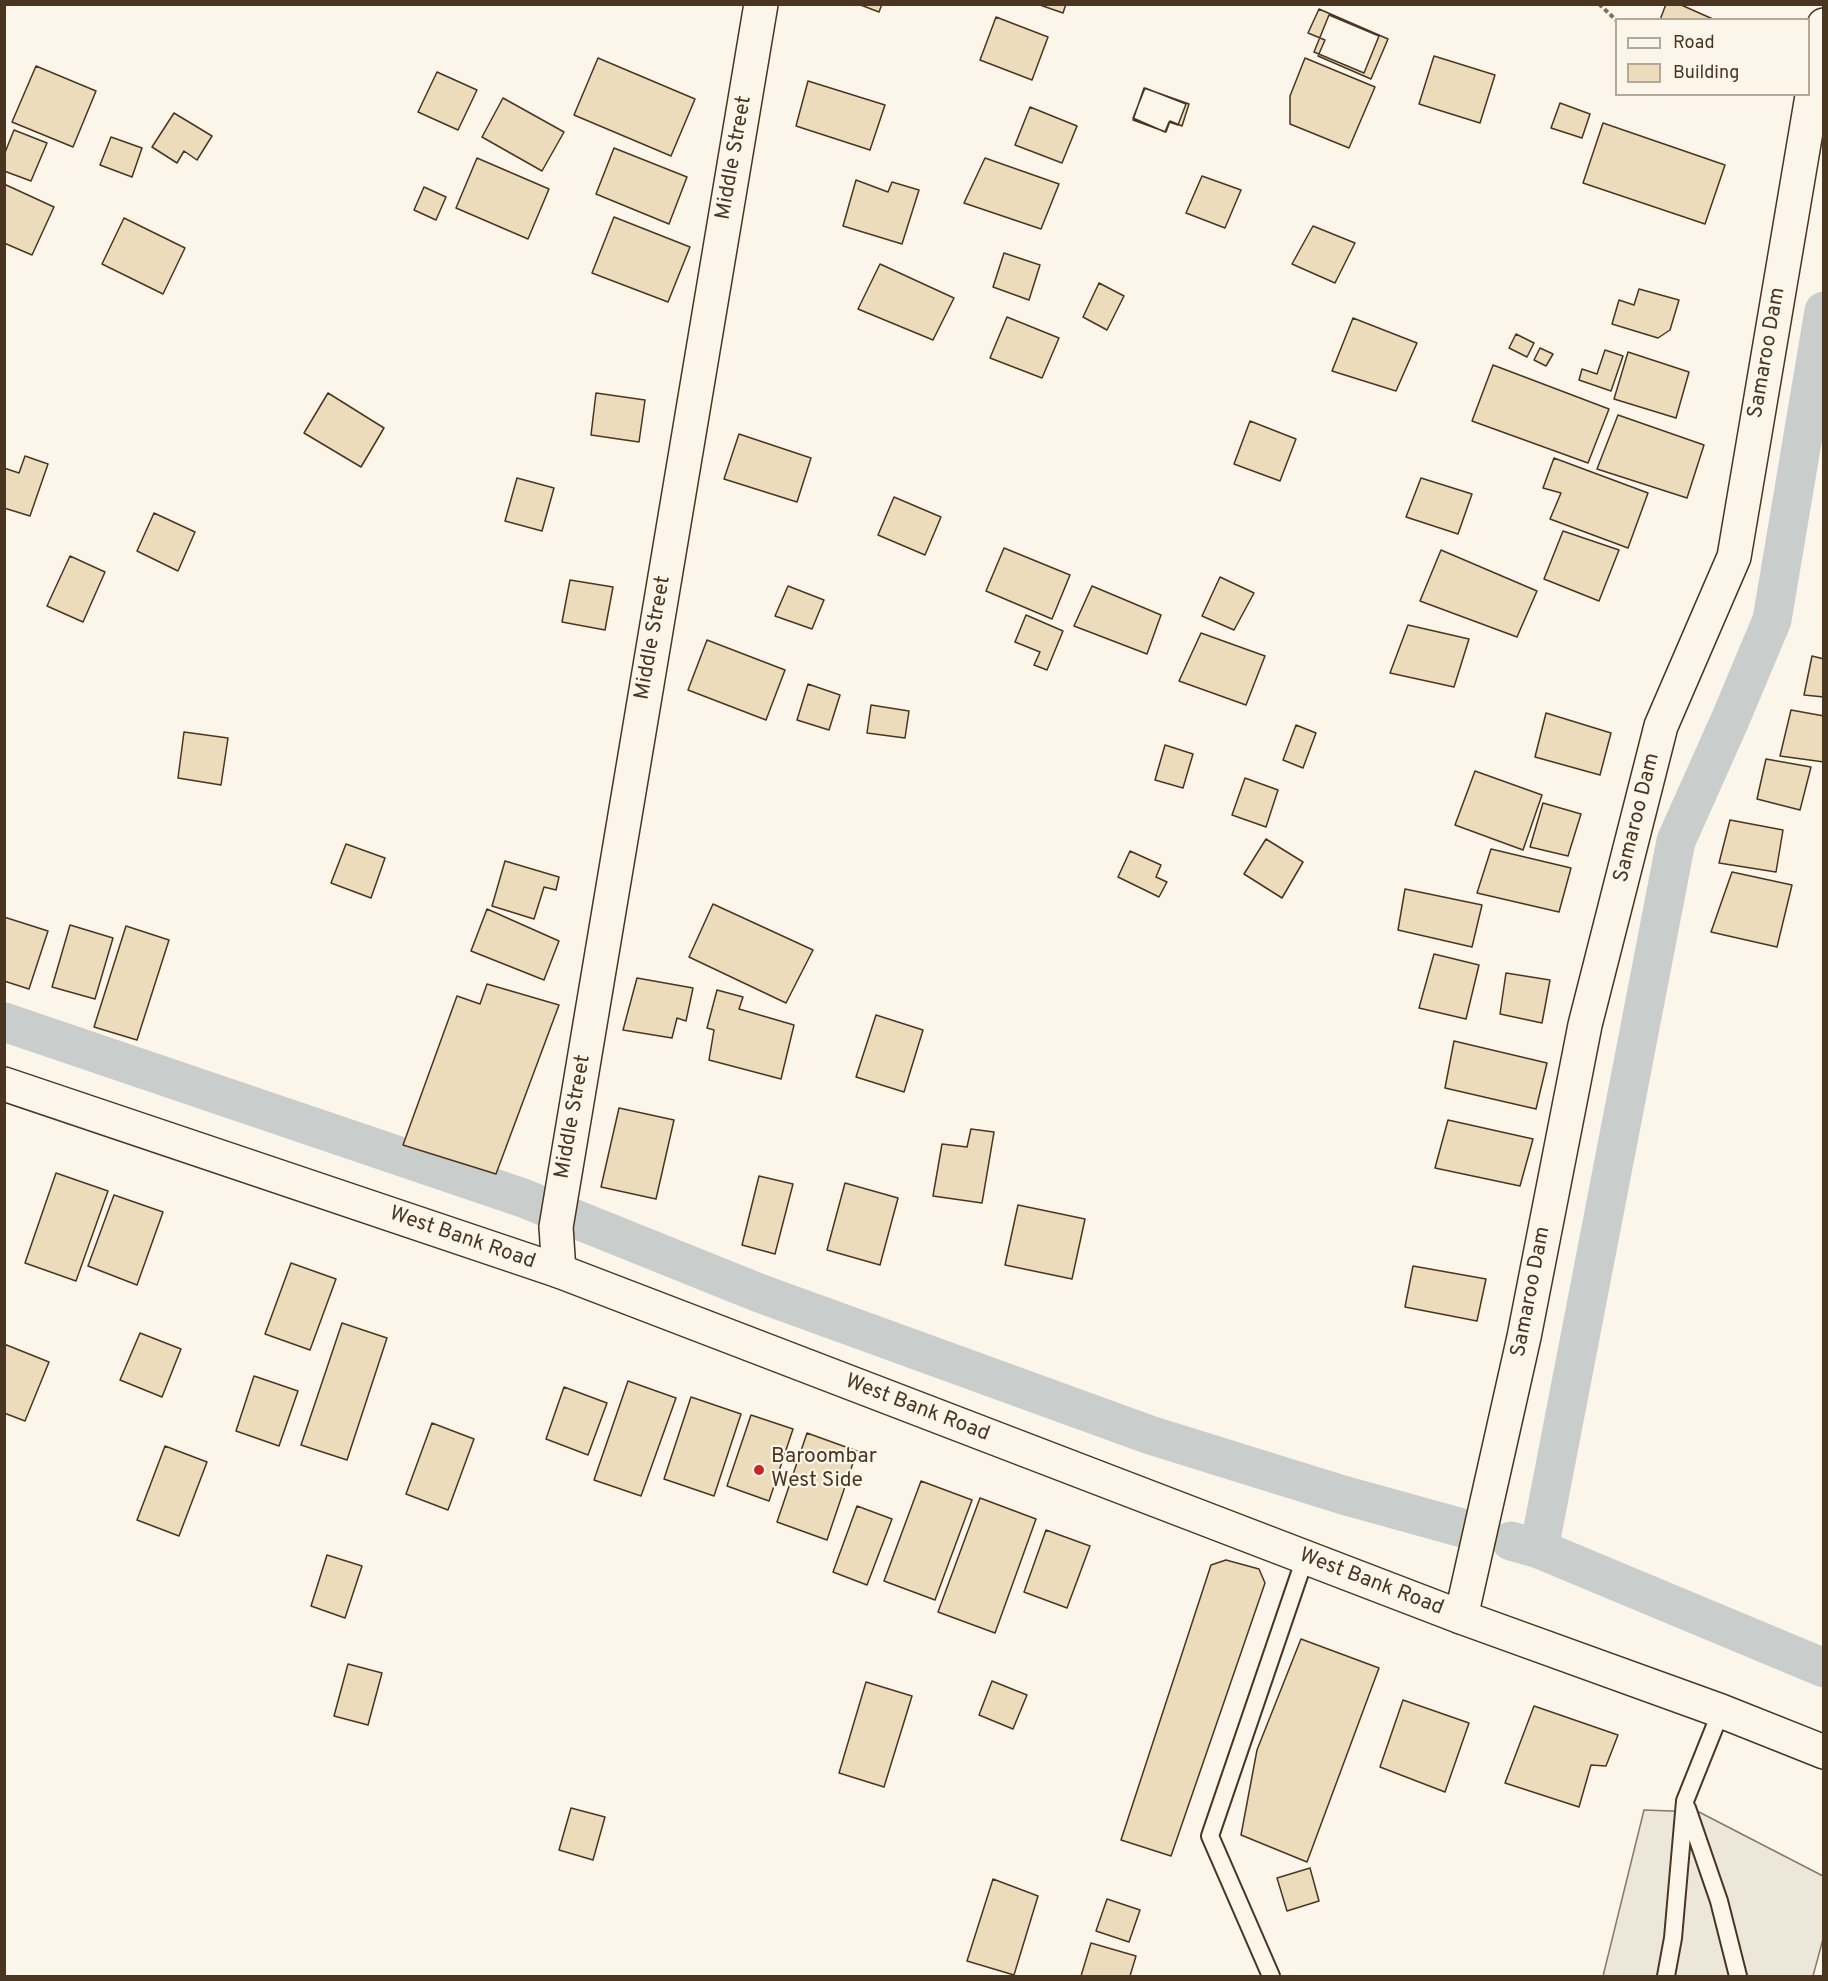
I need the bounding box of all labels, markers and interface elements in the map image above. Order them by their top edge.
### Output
legend [1615,18,1810,96]
text: Road [1673,32,1715,55]
text: Building [1673,62,1739,85]
street label: Middle Street [712,94,758,222]
street label: Samaroo Dam [1744,286,1792,420]
street label: Middle Street [631,574,677,702]
street label: Samaroo Dam [1610,751,1666,885]
street label: Middle Street [551,1053,597,1181]
street label: West Bank Road [386,1202,538,1276]
street label: Samaroo Dam [1507,1225,1557,1359]
street label: West Bank Road [841,1370,993,1448]
place label: Baroombar West Side [771,1445,877,1495]
marker: Baroombar West Side [752,1463,766,1477]
street label: West Bank Road [1295,1544,1447,1622]

